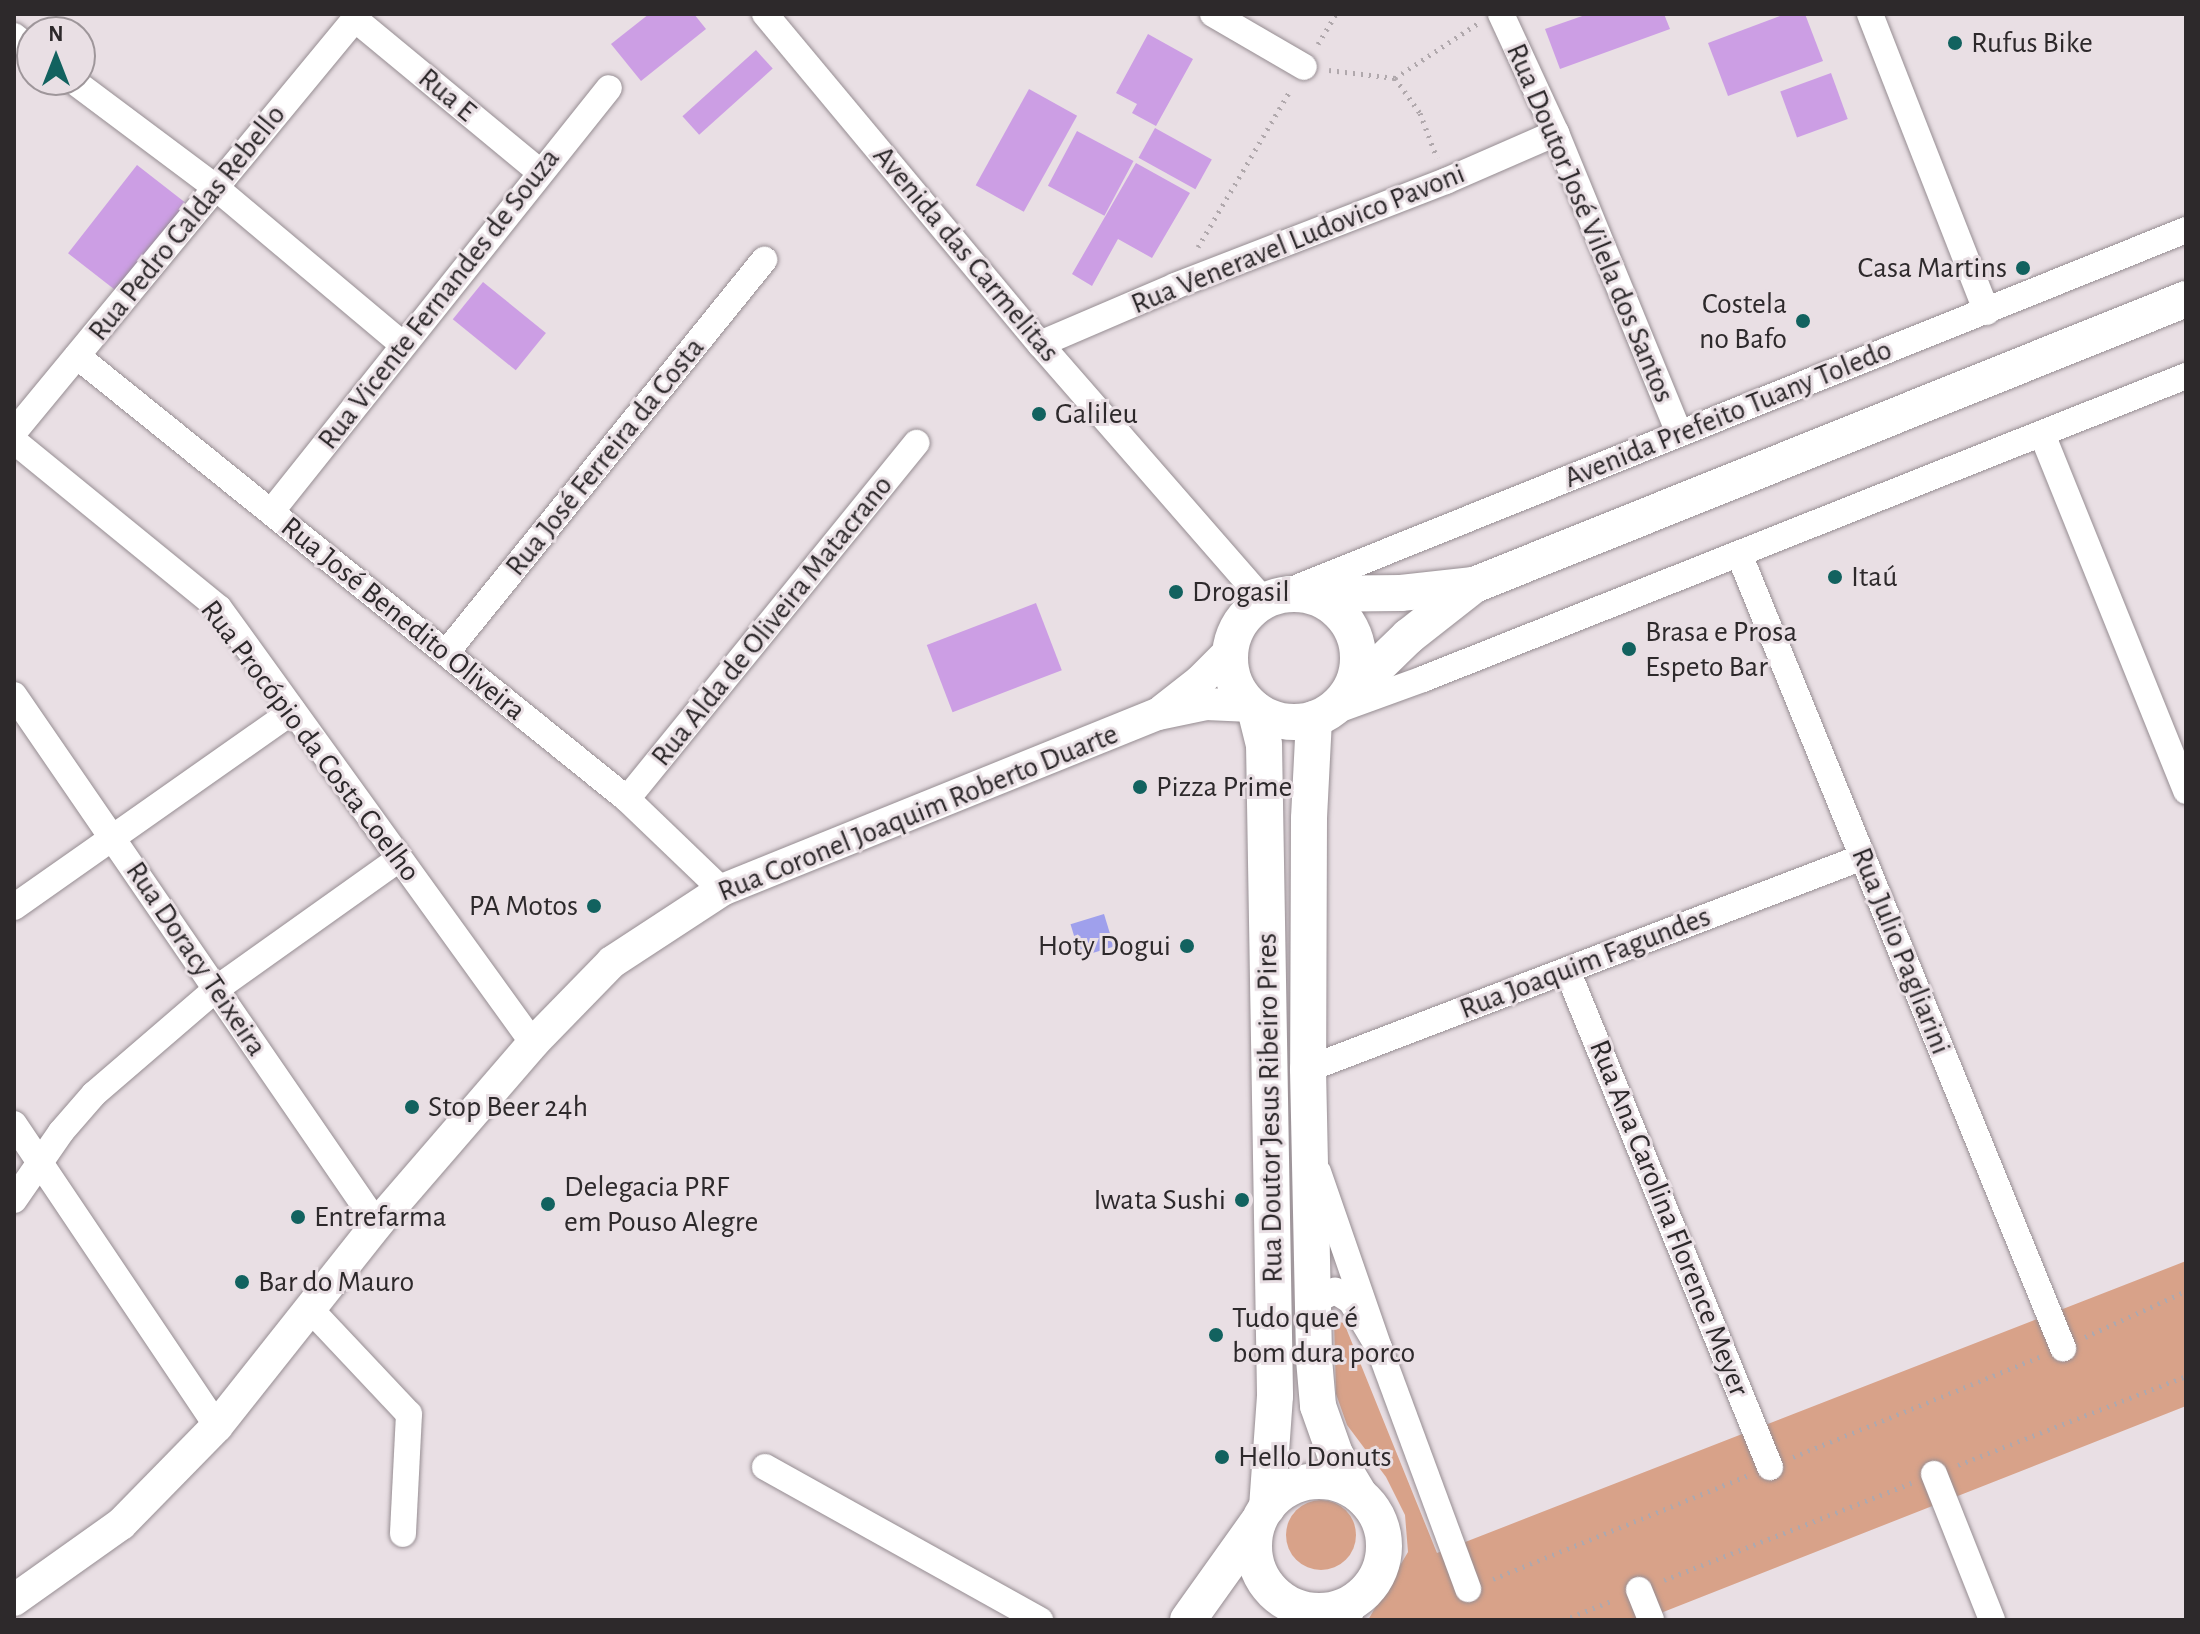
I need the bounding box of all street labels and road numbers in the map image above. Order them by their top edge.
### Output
street label: Rua Doutor José Vilela dos Santos [1498,38,1682,408]
street label: Rua E [411,60,483,130]
street label: Rua Pedro Caldas Rebello [81,98,293,348]
street label: Avenida das Carmelitas [865,139,1067,369]
street label: Rua Vicente Fernandes de Souza [310,141,568,457]
street label: Rua Veneravel Ludovico Pavoni [1126,155,1470,323]
street label: Rua José Ferreira da Costa [498,330,712,584]
street label: Avenida Prefeito Tuany Toledo [1559,332,1897,496]
street label: Rua Alda de Oliveira Matacrano [644,468,900,774]
street label: Rua José Benedito Oliveira [273,509,533,729]
street label: Rua Procópio da Costa Coelho [192,593,428,889]
street label: Rua Coronel Joaquim Roberto Duarte [713,716,1123,910]
street label: Rua Julio Pagliarini [1843,842,1959,1060]
street label: Rua Doracy Teixeira [118,855,274,1063]
street label: Rua Joaquim Fagundes [1454,899,1716,1027]
street label: Rua Doutor Jesus Ribeiro Pires [1249,933,1291,1283]
street label: Rua Ana Carolina Florence Meyer [1581,1035,1757,1401]

